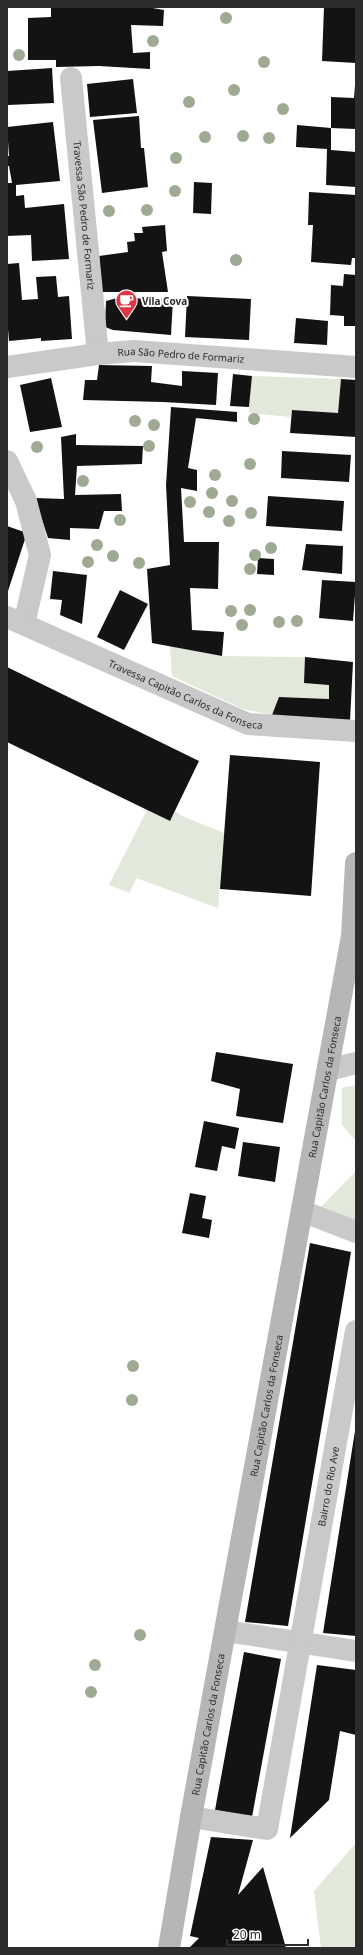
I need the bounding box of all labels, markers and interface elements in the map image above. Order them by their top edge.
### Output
street label: Travessa São Pedro de Formariz [70,140,99,291]
cafe icon: Vila Cova [113,288,139,321]
place label: Vila Cova [142,294,187,308]
street label: Rua São Pedro de Formariz [117,344,245,366]
street label: Travessa Capitão Carlos da Fonseca [106,656,263,732]
street label: Rua Capitão Carlos da Fonseca [305,1015,344,1159]
street label: Rua Capitão Carlos da Fonseca [246,1333,286,1478]
street label: Bairro do Rio Ave [314,1445,342,1527]
street label: Rua Capitão Carlos da Fonseca [188,1652,228,1797]
scale bar [227,1921,308,1947]
text: 20 m [233,1926,261,1943]

